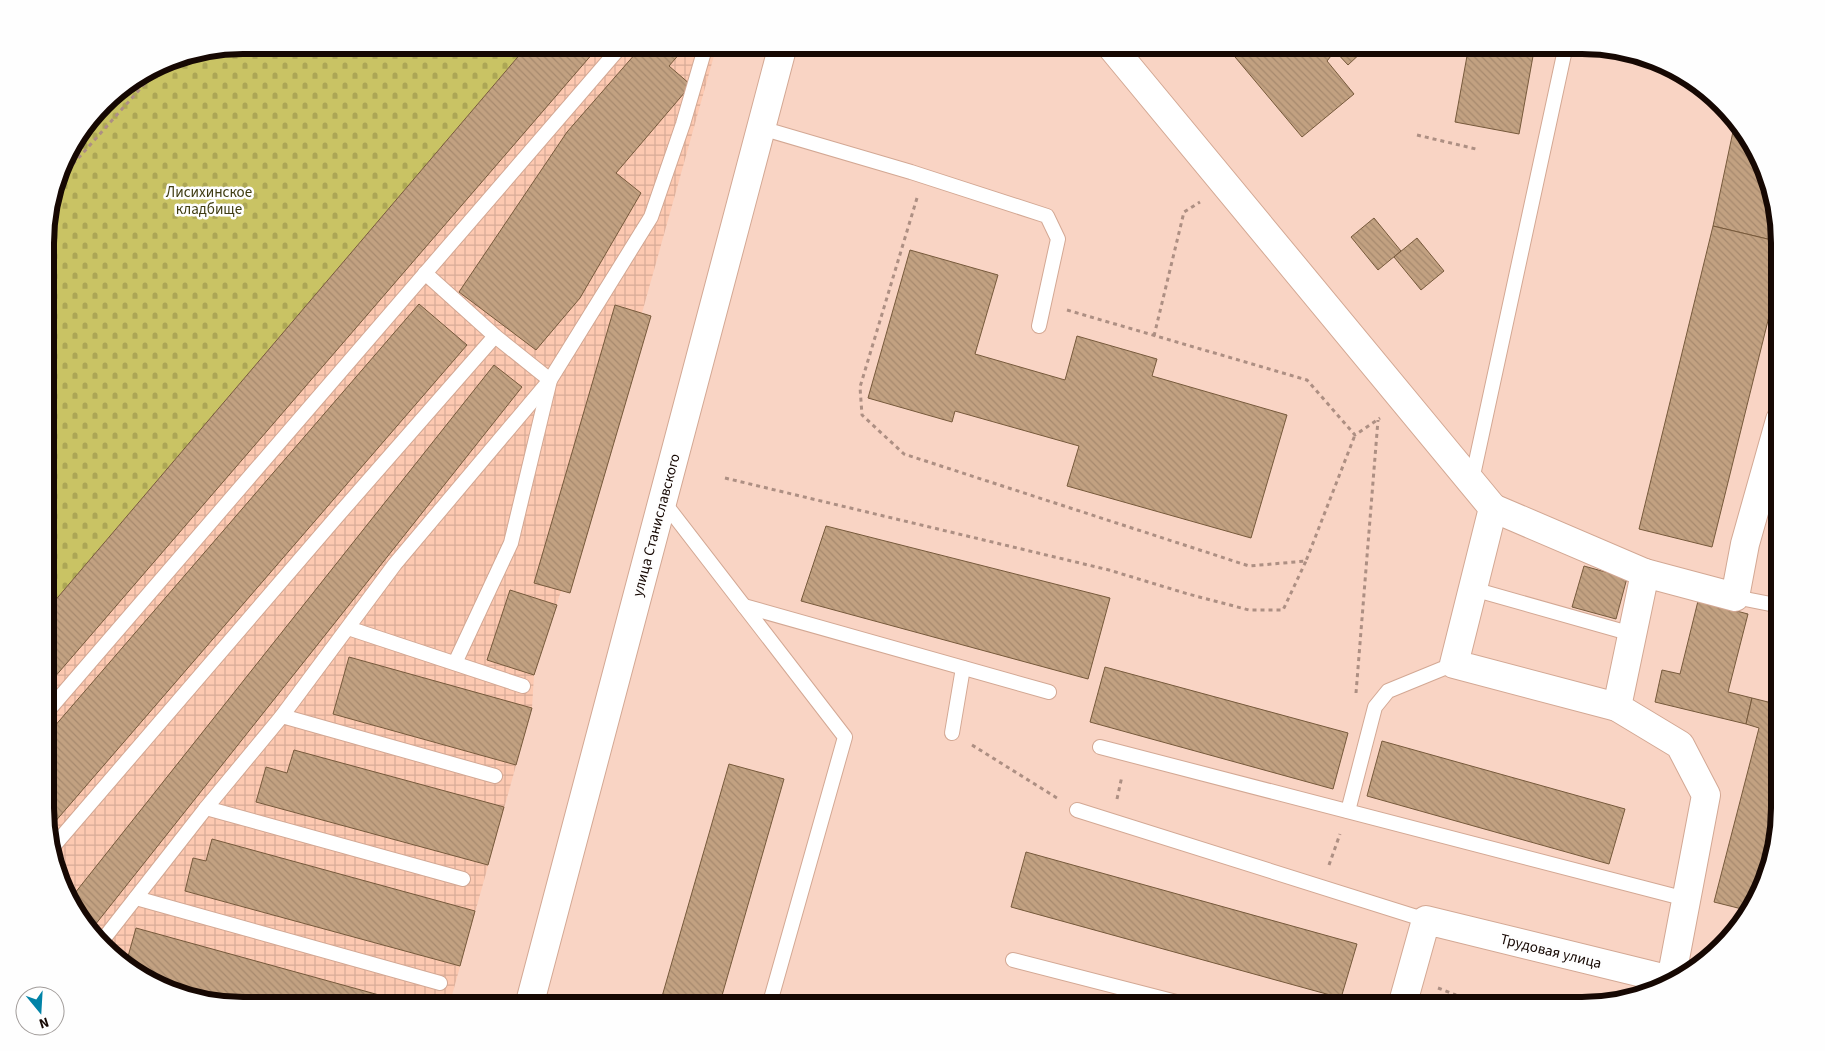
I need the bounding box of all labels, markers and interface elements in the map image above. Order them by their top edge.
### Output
park label: Лисихинское кладбище [166,182,252,220]
street label: улица Станиславского [627,451,686,599]
street label: Трудовая улица [1498,929,1604,974]
north arrow [15,986,65,1036]
text: N [36,1011,51,1033]

